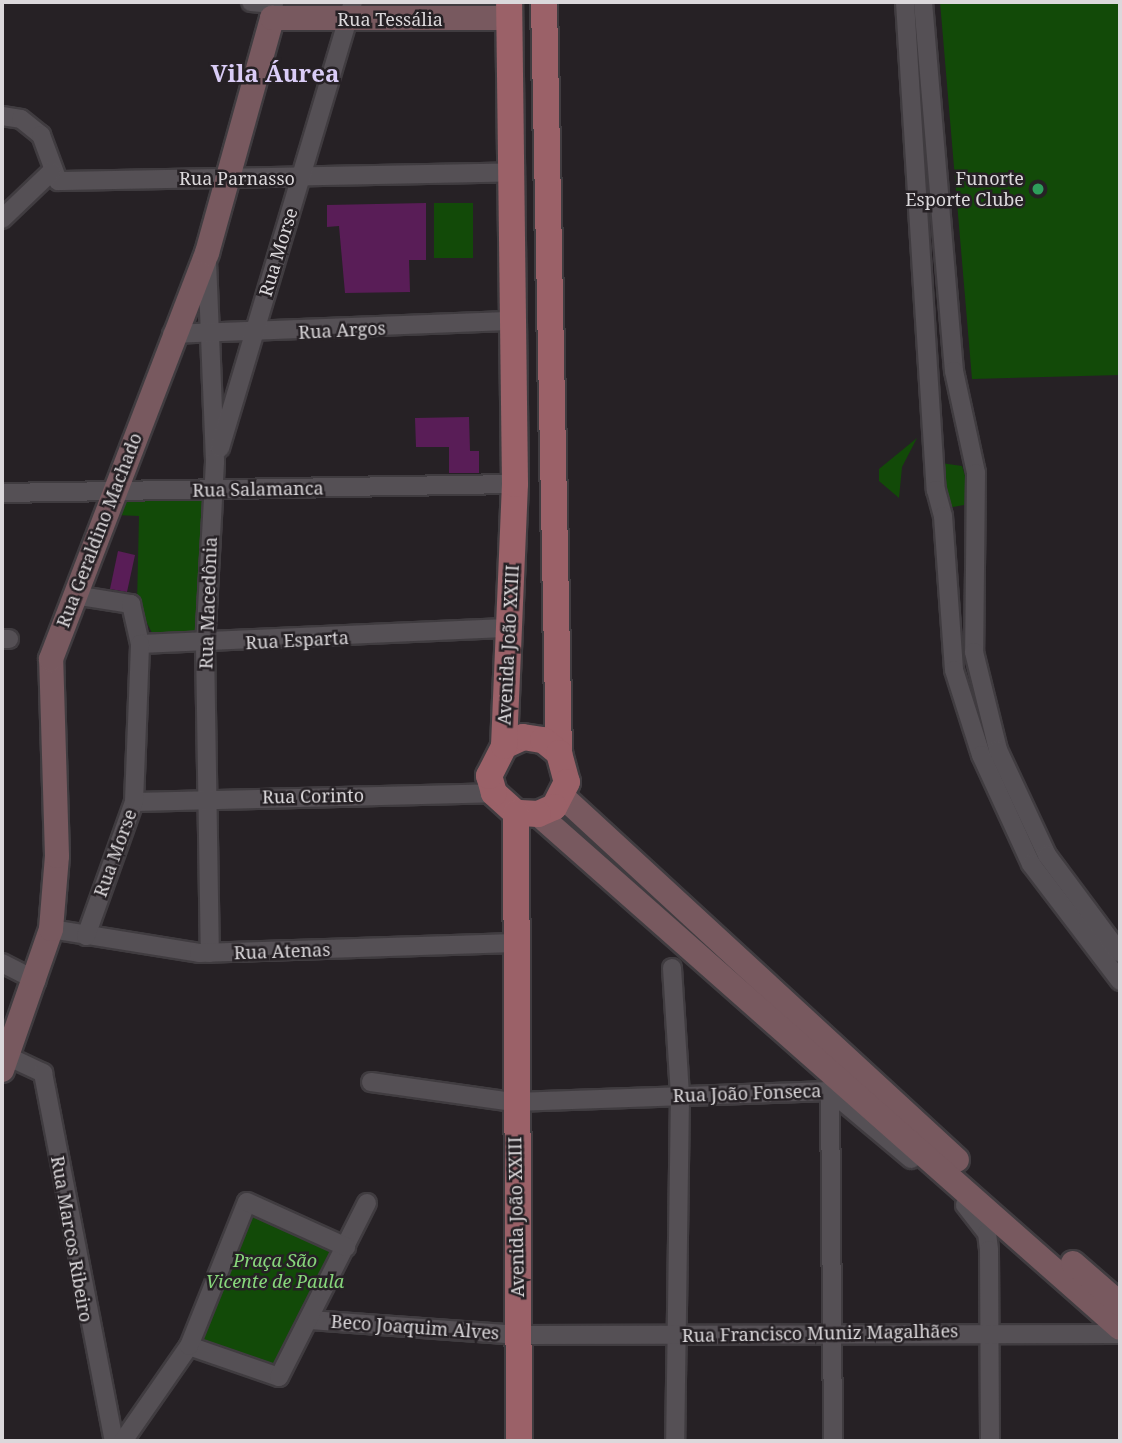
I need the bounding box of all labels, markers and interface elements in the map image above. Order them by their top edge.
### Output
street label: Rua Tessália [337,8,443,30]
district label: Vila Áurea [211,59,339,87]
street label: Rua Parnasso [179,167,295,189]
place label: Funorte Esporte Clube [905,168,1024,210]
marker: Funorte Esporte Clube [1030,181,1046,197]
street label: Rua Morse [254,205,302,299]
street label: Rua Argos [298,317,386,343]
street label: Rua Geraldino Machado [52,430,146,630]
street label: Rua Salamanca [192,477,324,501]
street label: Rua Macedônia [195,536,221,670]
street label: Avenida João XXIII [493,564,523,726]
street label: Rua Esparta [245,627,349,653]
street label: Rua Corinto [262,784,364,808]
street label: Rua Morse [89,806,141,900]
street label: Rua Atenas [233,939,331,963]
street label: Rua João Fonseca [672,1080,822,1106]
street label: Avenida João XXIII [504,1137,528,1297]
street label: Rua Marcos Ribeiro [47,1154,97,1324]
park label: Praça São Vicente de Paula [206,1250,344,1292]
street label: Beco Joaquim Alves [330,1310,500,1344]
street label: Rua Francisco Muniz Magalhães [682,1320,958,1346]

